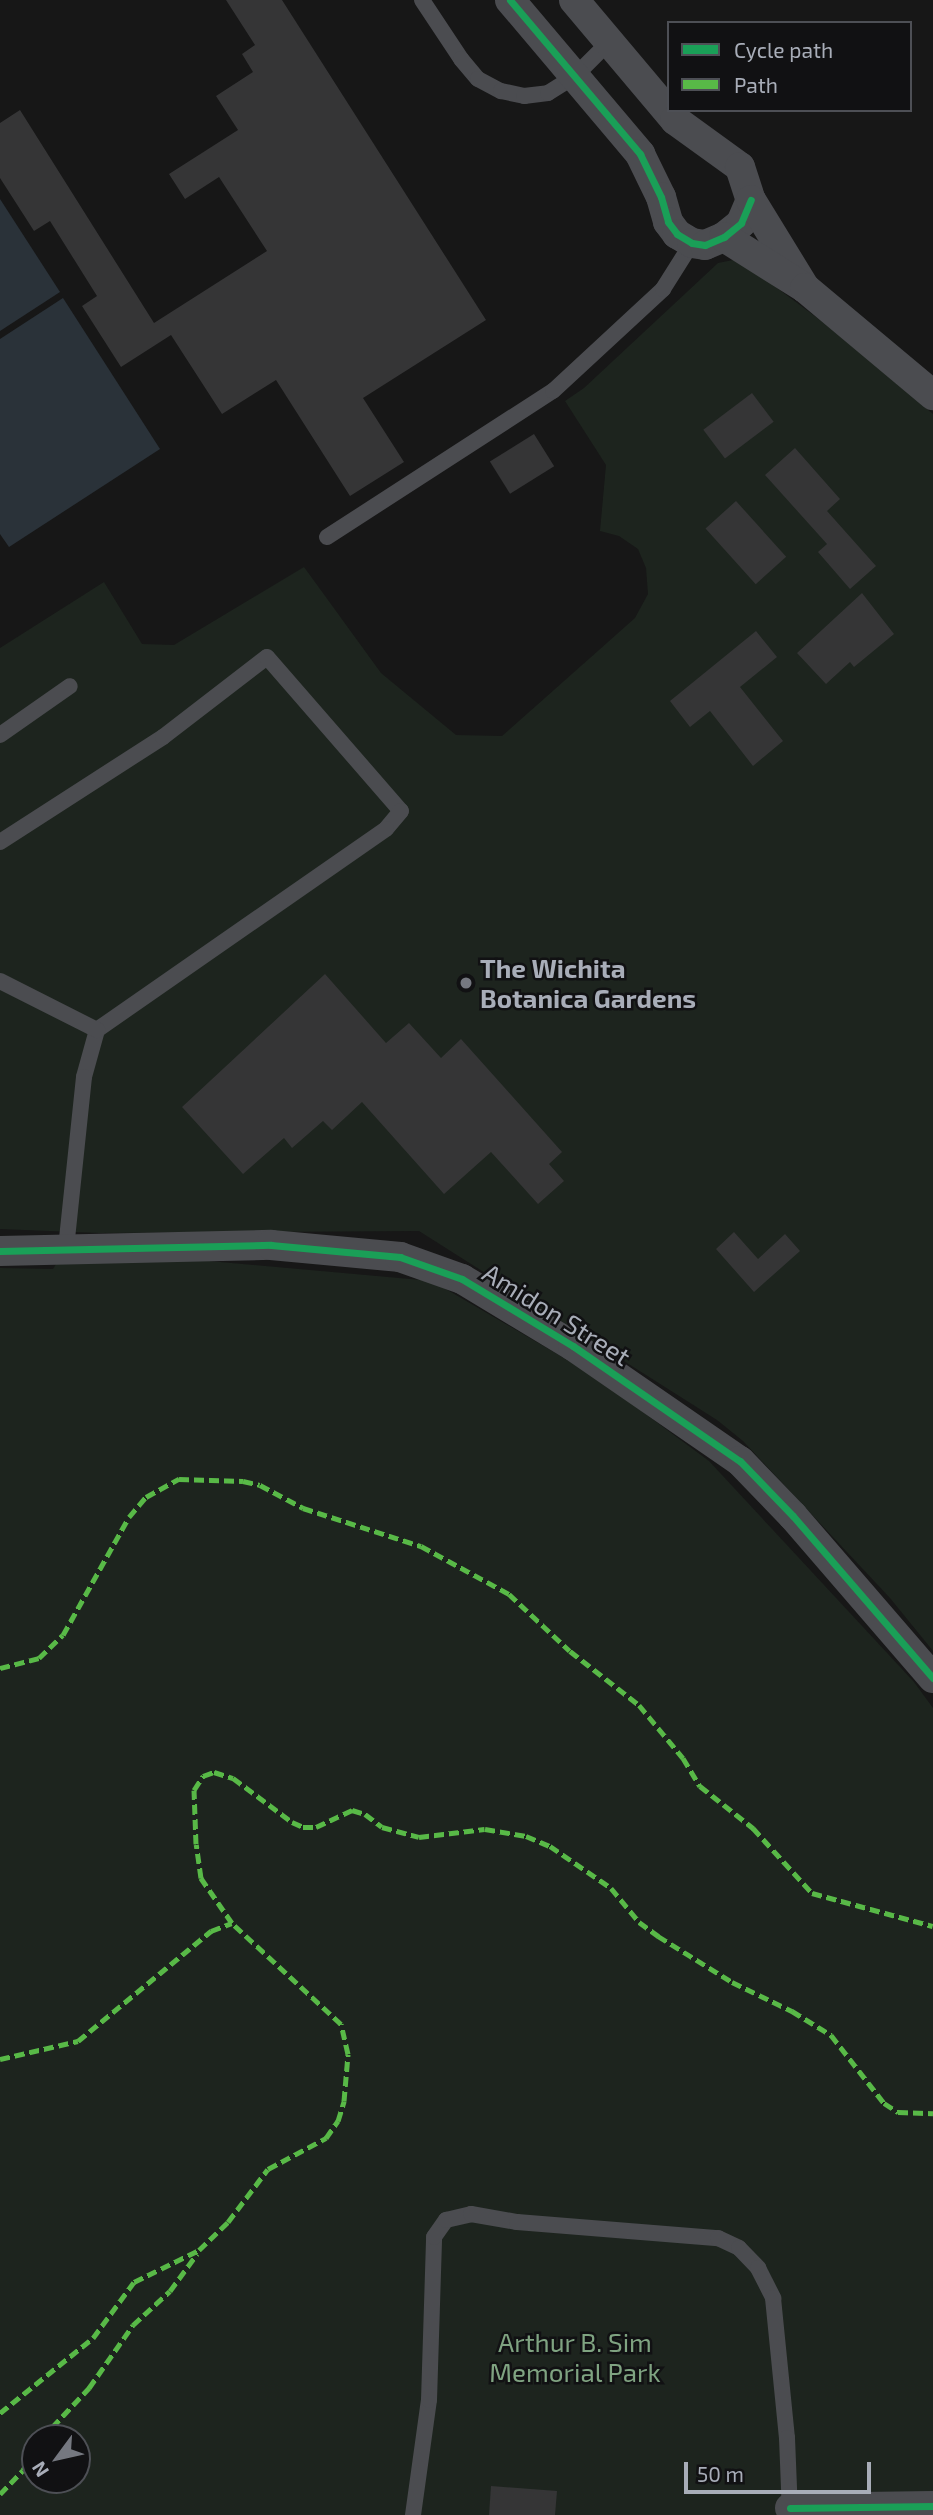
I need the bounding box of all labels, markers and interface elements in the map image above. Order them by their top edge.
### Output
legend [667,21,912,112]
text: Cycle path [734,37,833,62]
text: Path [734,72,778,97]
place label: The Wichita Botanica Gardens [480,952,696,1014]
marker: The Wichita Botanica Gardens [458,975,474,991]
street label: Amidon Street [477,1256,637,1372]
park label: Arthur B. Sim Memorial Park [489,2326,661,2388]
north arrow [21,2424,91,2494]
scale bar [688,2448,875,2492]
text: N [26,2458,53,2482]
text: 50 m [697,2461,744,2486]

